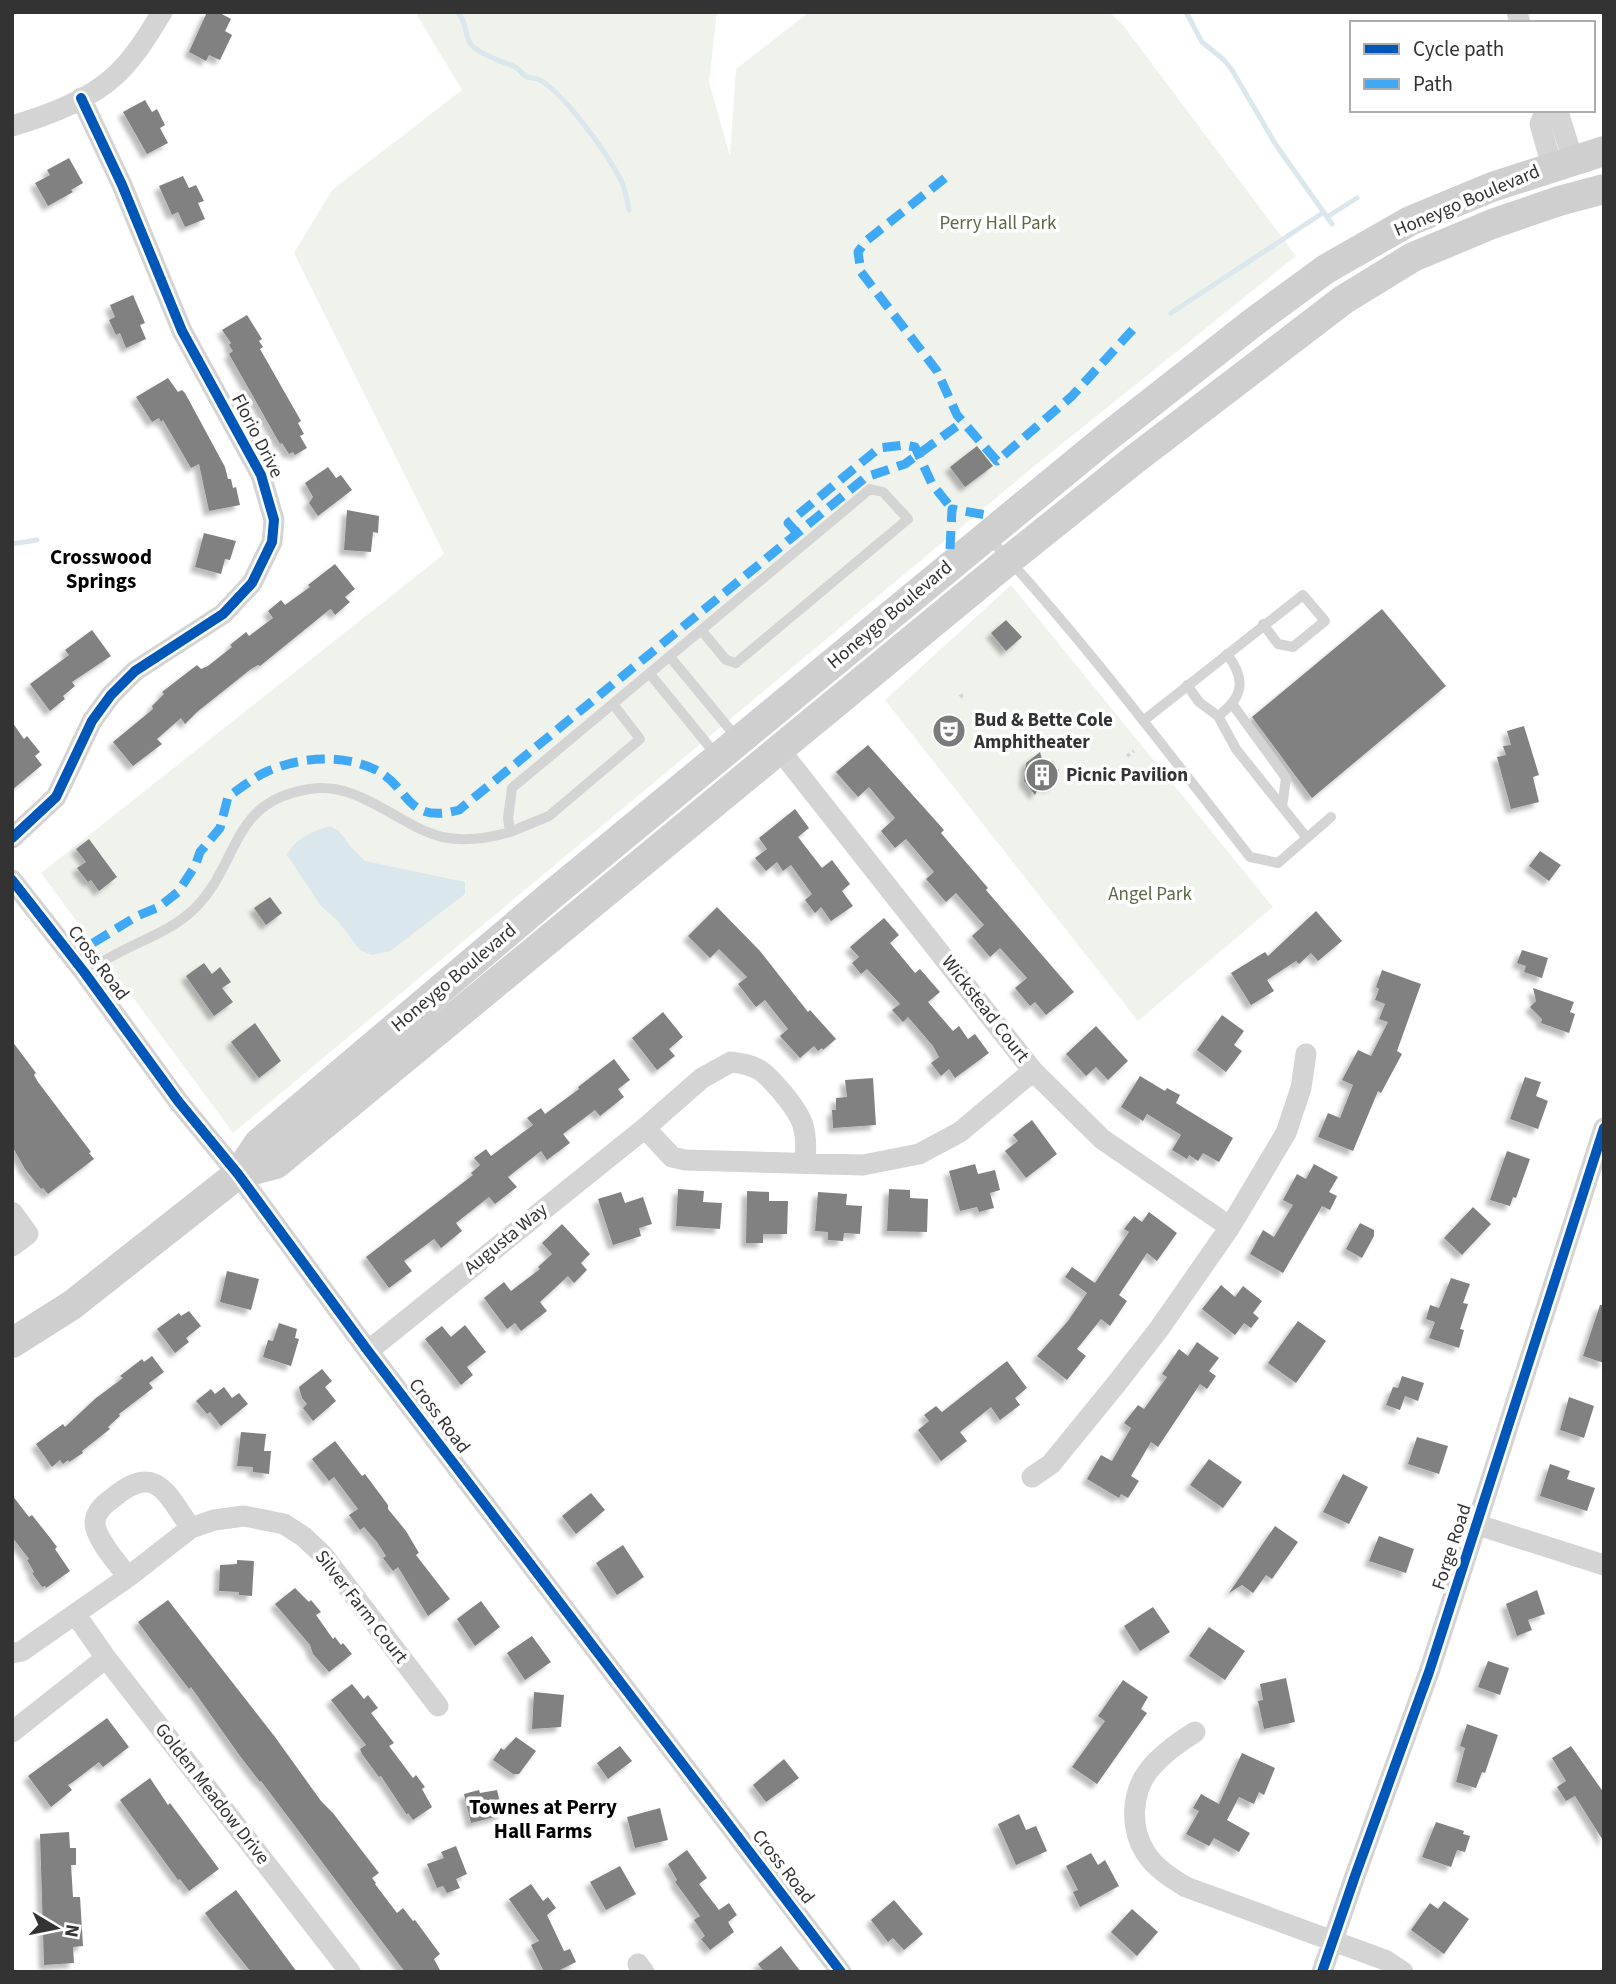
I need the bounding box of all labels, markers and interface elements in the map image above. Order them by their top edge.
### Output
legend [1350,21,1595,112]
text: Cycle path [1413,34,1504,64]
text: Path [1413,69,1453,99]
street label: Honeygo Boulevard [1390,158,1544,244]
park label: Perry Hall Park [939,210,1057,237]
street label: Florio Drive [224,389,290,483]
district label: Crosswood Springs [50,542,152,596]
street label: Honeygo Boulevard [822,554,958,676]
place label: Bud & Bette Cole Amphitheater [973,707,1113,756]
theatre icon: Bud & Bette Cole Amphitheater [930,712,968,750]
building icon: Picnic Pavilion [1023,756,1061,794]
place label: Picnic Pavilion [1066,762,1188,789]
park label: Angel Park [1108,881,1192,908]
street label: Honeygo Boulevard [386,917,522,1039]
street label: Cross Road [61,920,135,1006]
street label: Wickstead Court [935,950,1036,1069]
street label: Augusta Way [458,1197,554,1281]
street label: Cross Road [402,1373,476,1459]
street label: Forge Road [1425,1500,1479,1594]
street label: Silver Farm Court [308,1545,414,1670]
street label: Golden Meadow Drive [148,1718,276,1870]
district label: Townes at Perry Hall Farms [469,1792,617,1846]
street label: Cross Road [745,1824,821,1910]
north arrow [21,1893,91,1963]
text: N [57,1922,86,1939]

